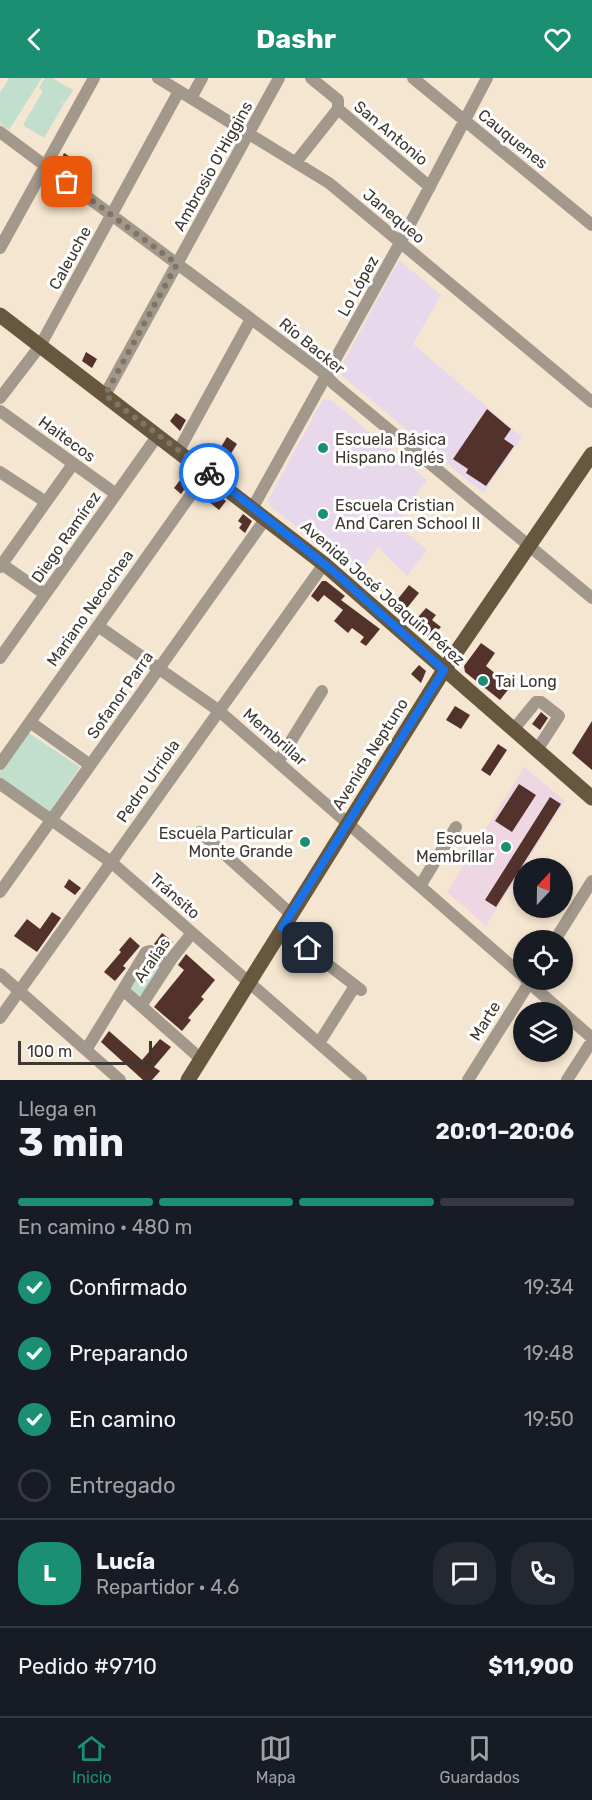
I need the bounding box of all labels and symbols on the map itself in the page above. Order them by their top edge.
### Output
street label: San Antonio [350,97,432,169]
street label: Ambrosio O'Higgins [170,98,256,234]
street label: Cauquenes [474,105,552,173]
pin [41,156,92,207]
street label: Janequeo [359,185,429,247]
street label: Caleuche [45,223,95,293]
street label: Lo López [334,252,382,320]
street label: Río Backer [275,314,349,378]
street label: Haitecos [35,412,99,466]
place label: Escuela Básica Hispano Inglés [335,430,446,467]
marker: Escuela Básica Hispano Inglés [316,441,330,455]
courier [179,443,239,503]
street label: Diego Ramírez [28,488,104,586]
place label: Escuela Cristian And Caren School II [335,496,480,533]
marker: Escuela Cristian And Caren School II [316,507,330,521]
street label: Avenida José Joaquín Pérez [297,517,469,669]
street label: Mariano Necochea [43,546,137,670]
street label: Sofanor Parra [83,648,157,742]
place label: Tai Long [495,672,557,691]
marker: Tai Long [476,674,490,688]
street label: Avenida Neptuno [328,695,412,813]
street label: Membrillar [239,704,311,770]
street label: Pedro Urriola [112,736,184,826]
place label: Escuela Particular Monte Grande [159,824,293,861]
place label: Escuela Membrillar [416,829,494,866]
marker: Escuela Particular Monte Grande [298,835,312,849]
marker: Escuela Membrillar [499,840,513,854]
north arrow [513,858,573,918]
street label: Tránsito [146,869,204,923]
pin [282,922,333,973]
street label: Aralias [130,934,174,986]
street label: Marte [466,998,504,1044]
scale bar [18,1038,152,1066]

